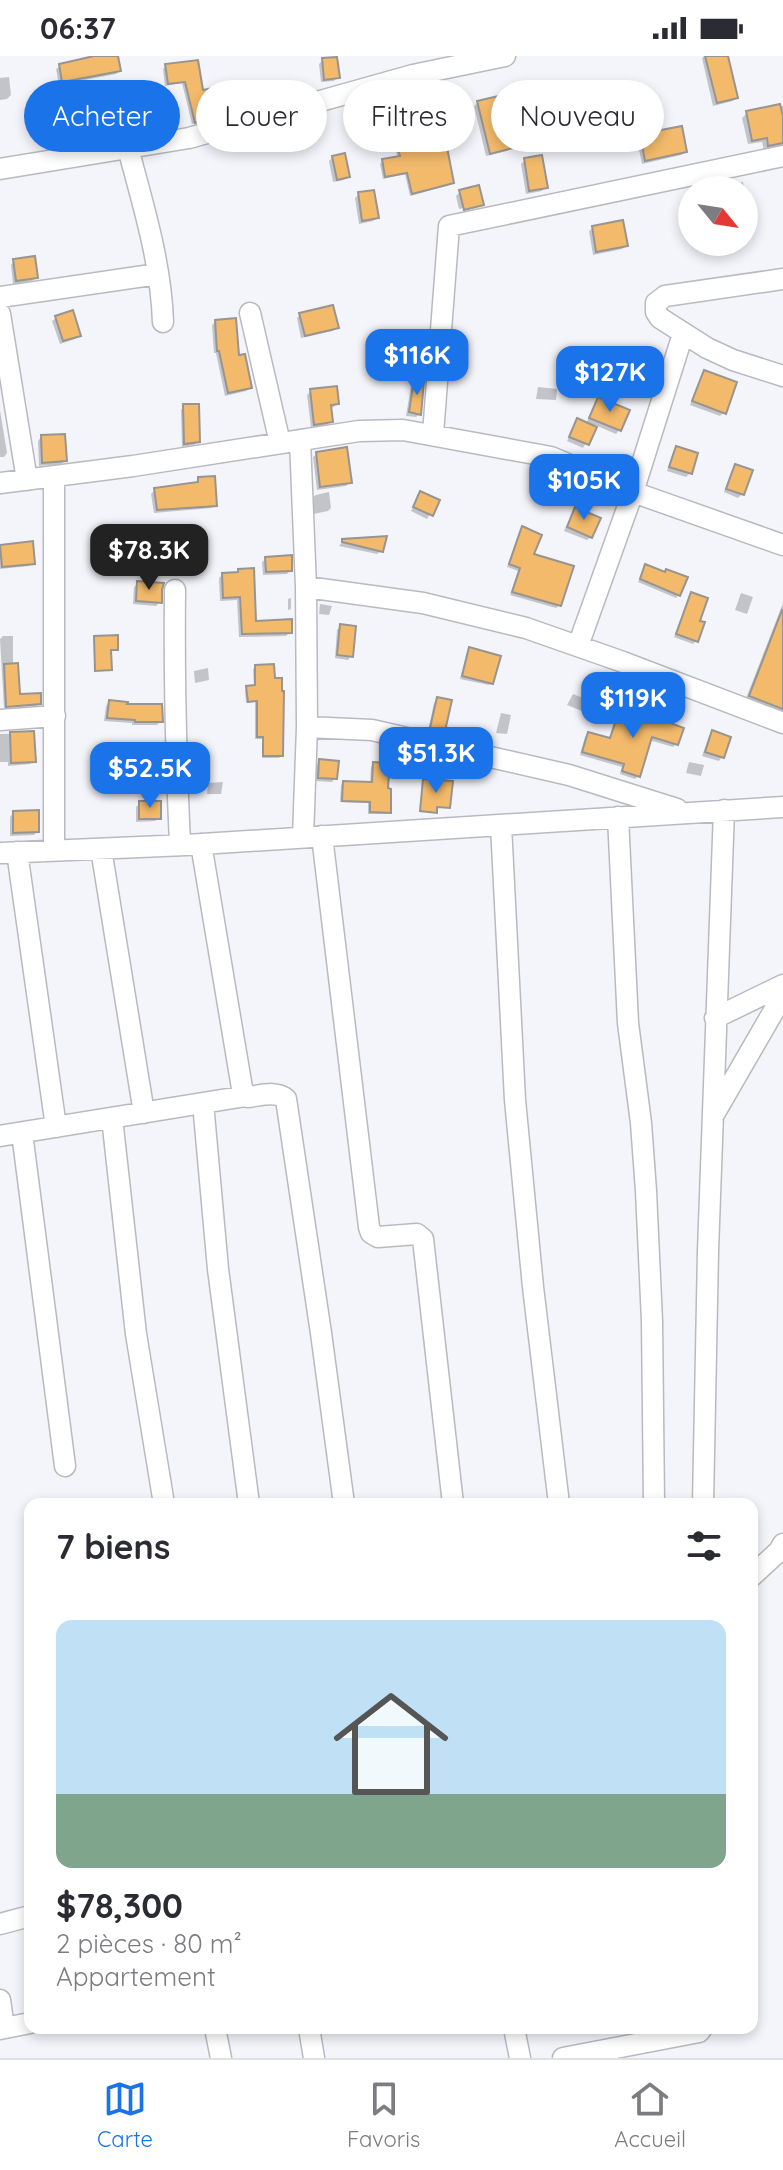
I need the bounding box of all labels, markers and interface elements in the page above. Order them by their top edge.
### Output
text: 06:37 [40,9,116,47]
chip: Acheter [24,80,180,152]
chip: Louer [196,80,327,152]
chip: Filtres [343,80,475,152]
chip: Nouveau [491,80,664,152]
north arrow [678,176,758,256]
map controls [678,176,758,256]
pin: $116K [361,329,473,397]
text: $116K [383,338,451,371]
pin: $127K [554,346,666,414]
text: $127K [574,355,646,388]
pin: $105K [528,454,640,522]
text: $105K [547,463,621,496]
pin: $78.3K [84,524,214,592]
text: $78.3K [108,533,190,566]
pin: $119K [577,672,689,740]
text: $119K [599,681,667,714]
pin: $51.3K [371,727,501,795]
text: $51.3K [397,736,475,769]
pin: $52.5K [85,742,215,810]
text: $52.5K [108,751,192,784]
icon: filters [682,1524,726,1568]
text: 7 biens [56,1525,170,1568]
icon: home [319,1672,463,1816]
text: $78,300 [56,1884,183,1927]
text: 2 pièces · 80 m² [56,1927,242,1960]
text: Appartement [56,1960,216,1993]
tab: Carte [97,2077,153,2153]
tab: Favoris [347,2077,420,2153]
tab: Accueil [614,2077,686,2153]

